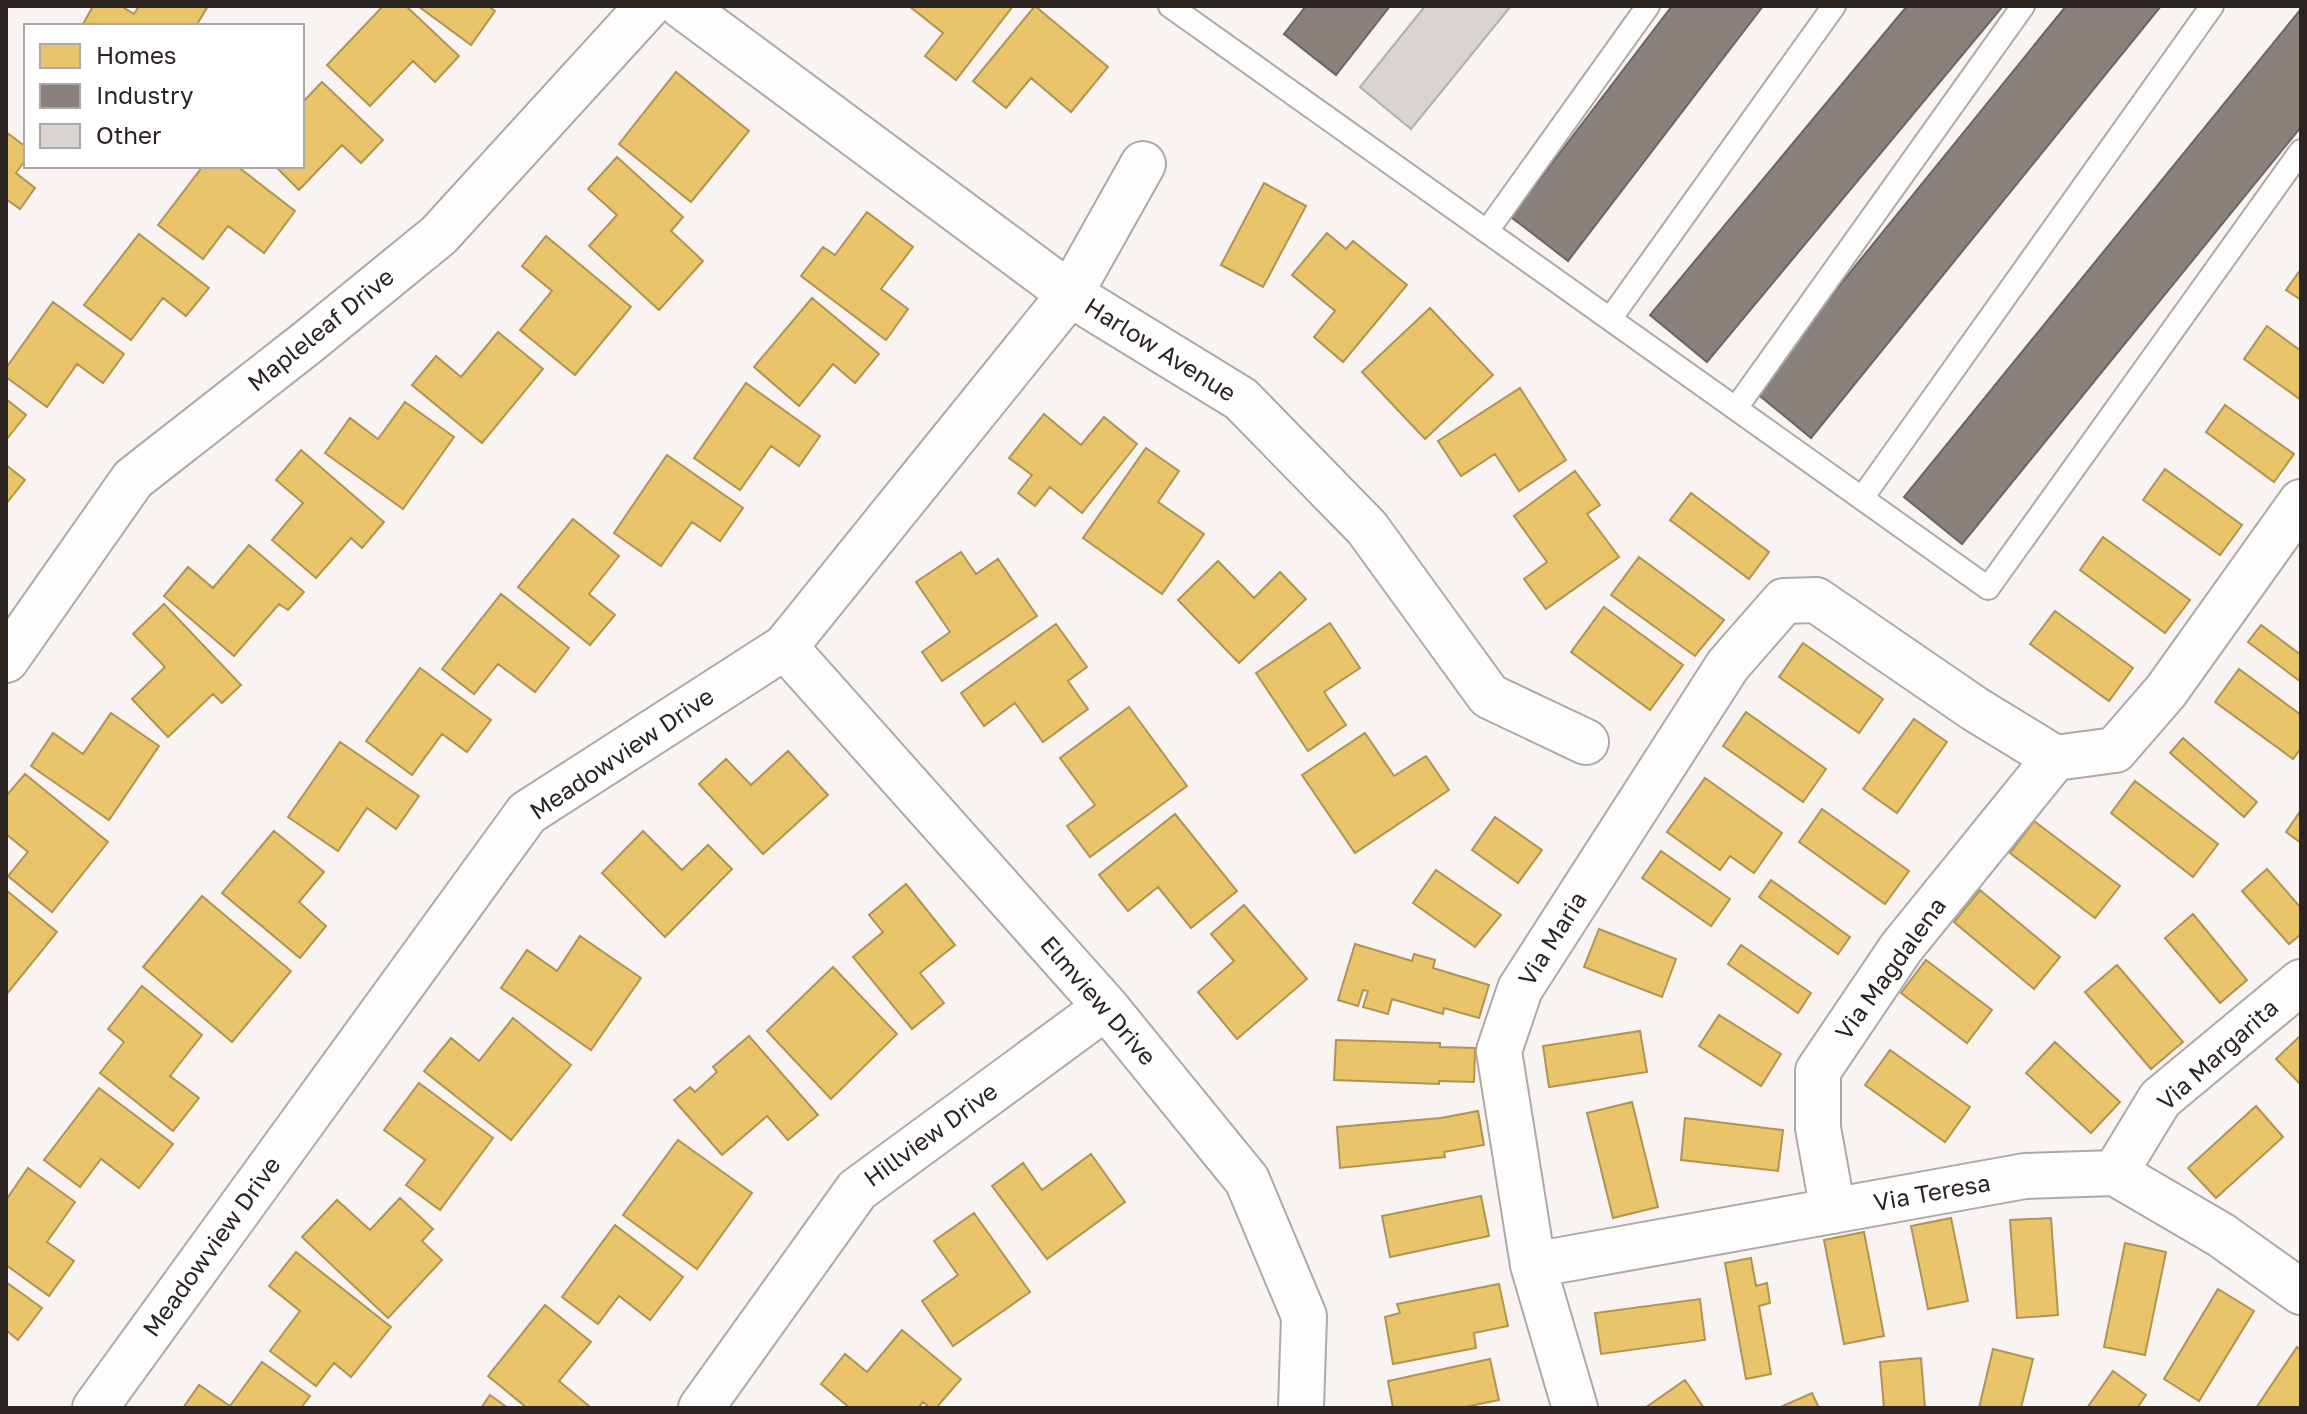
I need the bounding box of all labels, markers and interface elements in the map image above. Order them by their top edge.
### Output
legend [24,24,304,168]
text: Homes [96,40,177,69]
text: Industry [96,80,193,109]
text: Other [96,120,161,149]
street label: Mapleleaf Drive [241,261,399,397]
street label: Harlow Avenue [1080,291,1242,407]
street label: Meadowview Drive [524,680,719,825]
street label: Via Maria [1511,886,1592,991]
street label: Via Magdalena [1828,891,1951,1045]
street label: Elmview Drive [1035,930,1163,1070]
street label: Via Margarita [2151,992,2283,1116]
street label: Hillview Drive [858,1076,1003,1192]
street label: Meadowview Drive [136,1150,286,1342]
street label: Via Teresa [1871,1167,1992,1216]

